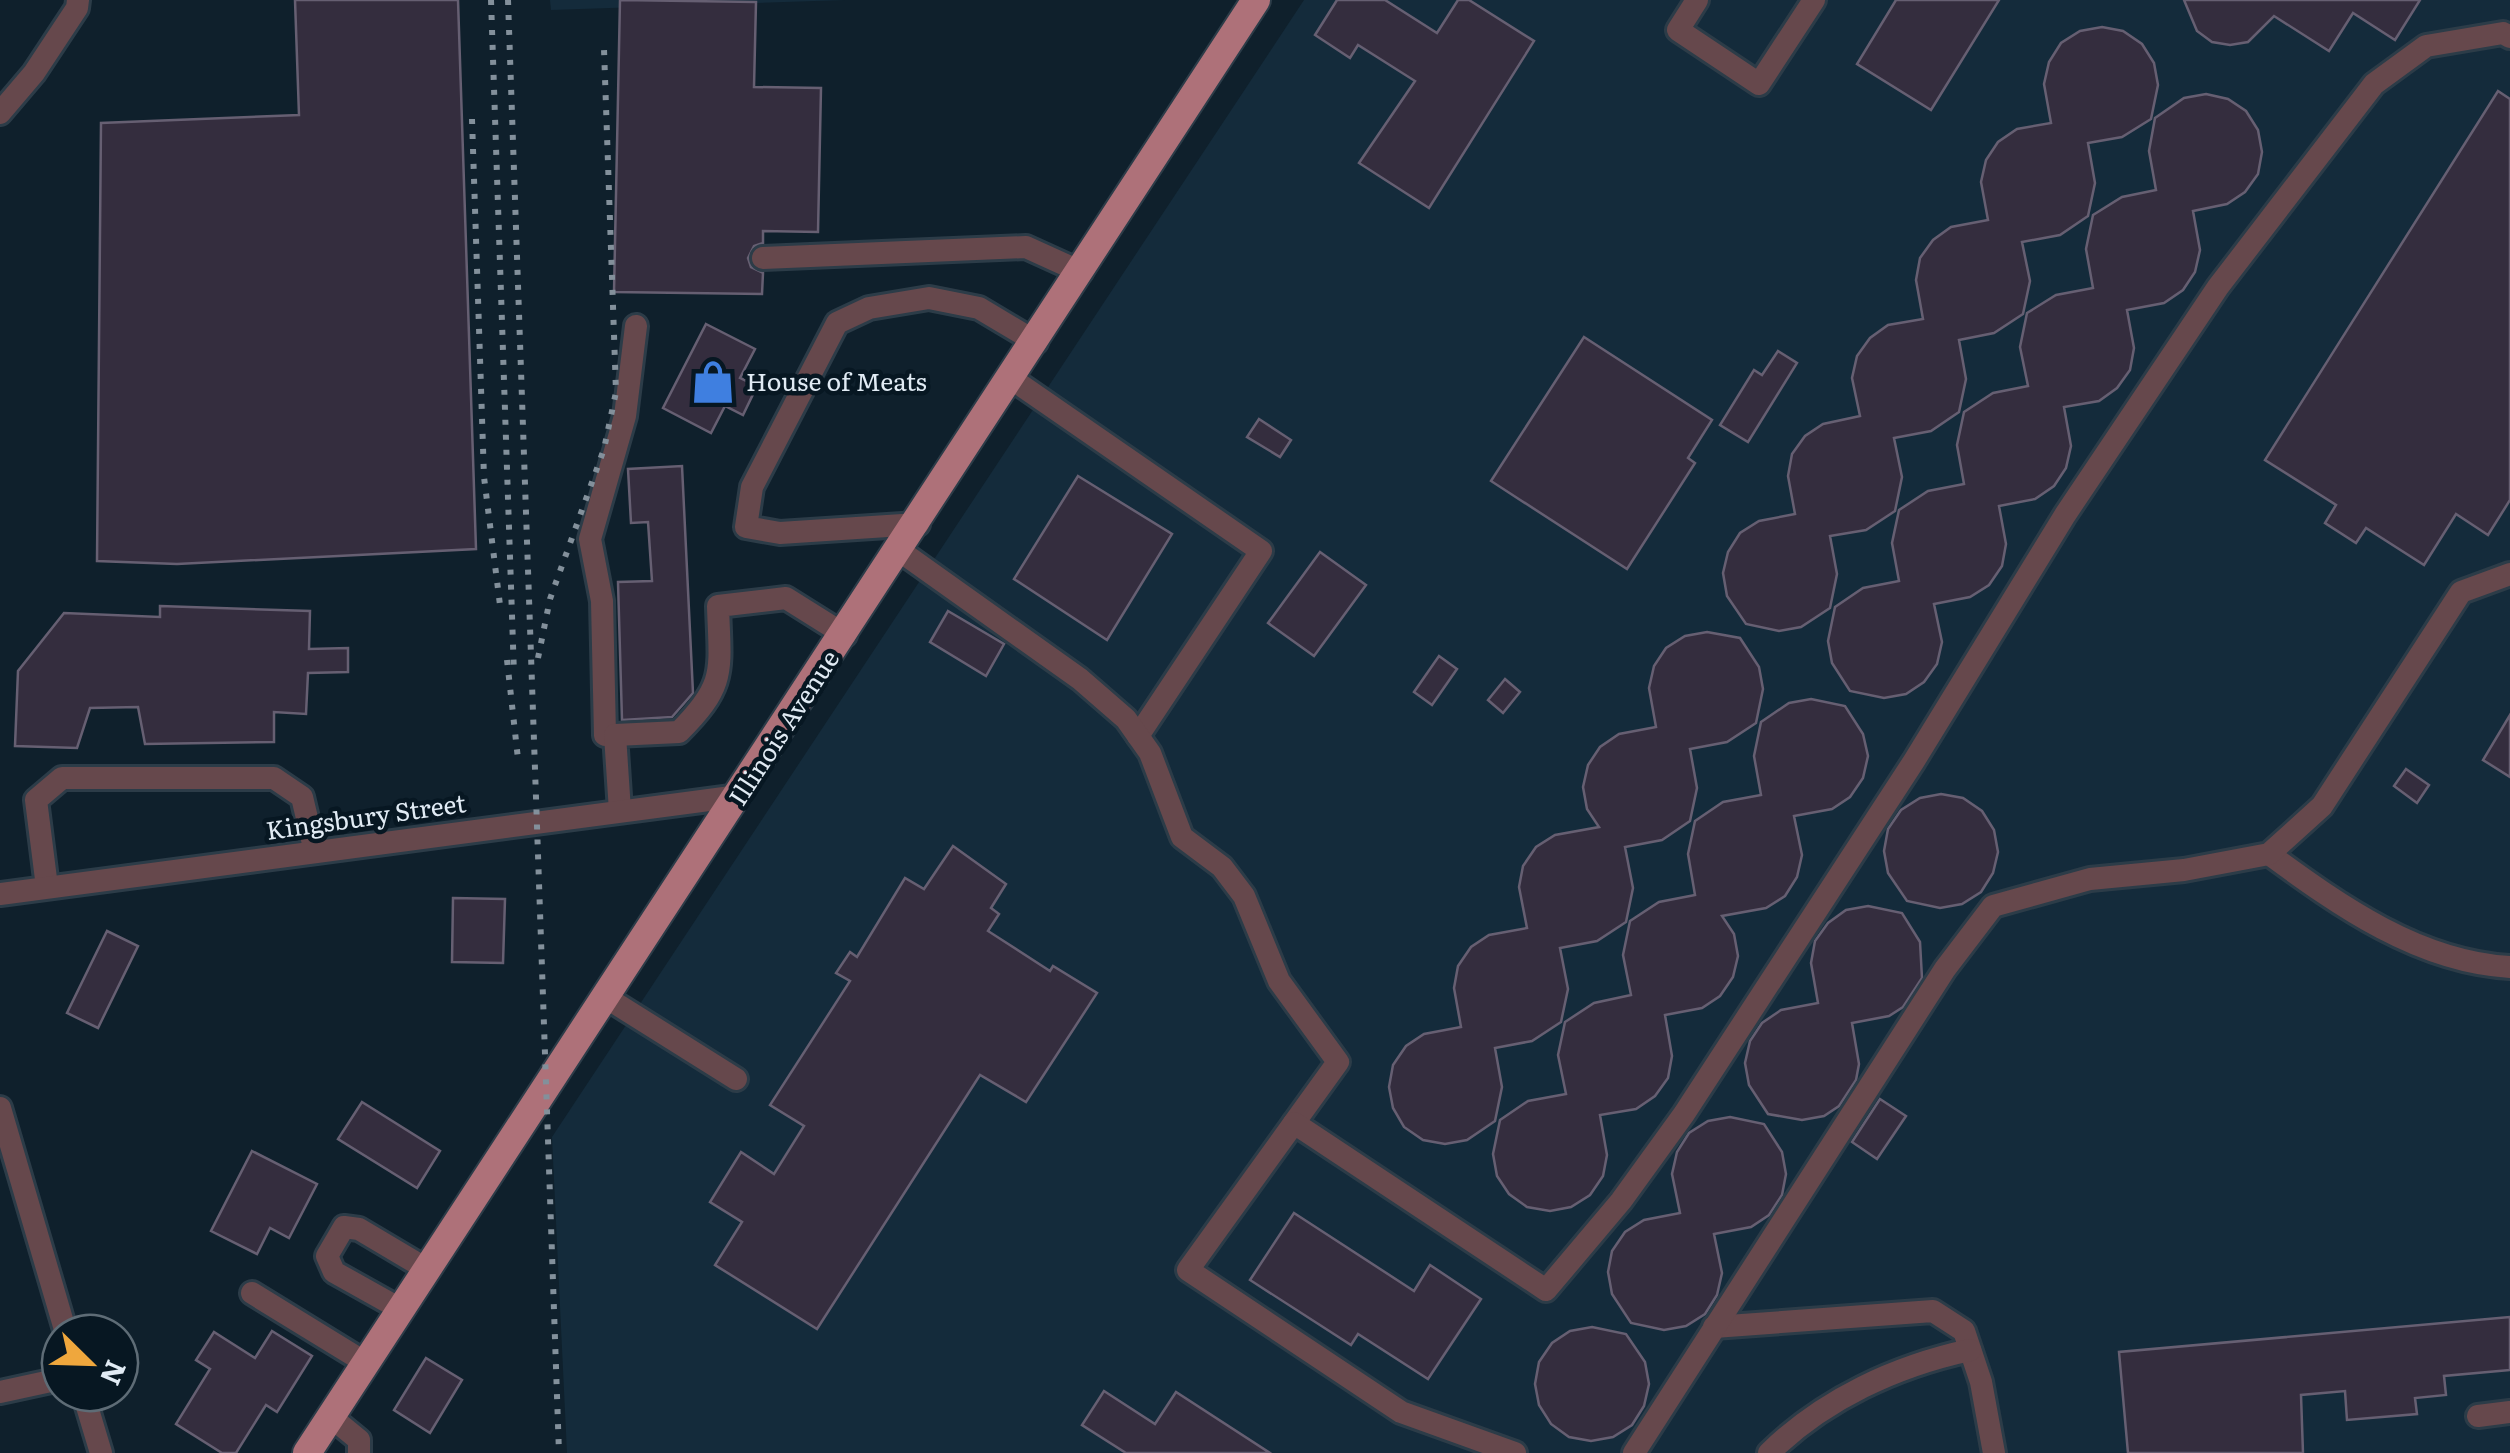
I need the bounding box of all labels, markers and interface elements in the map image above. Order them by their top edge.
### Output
shop icon: House of Meats [689,358,737,406]
place label: House of Meats [746,362,927,399]
street label: Illinois Avenue [719,642,847,812]
street label: Kingsbury Street [263,783,468,848]
north arrow [40,1313,140,1413]
text: N [91,1355,139,1393]

